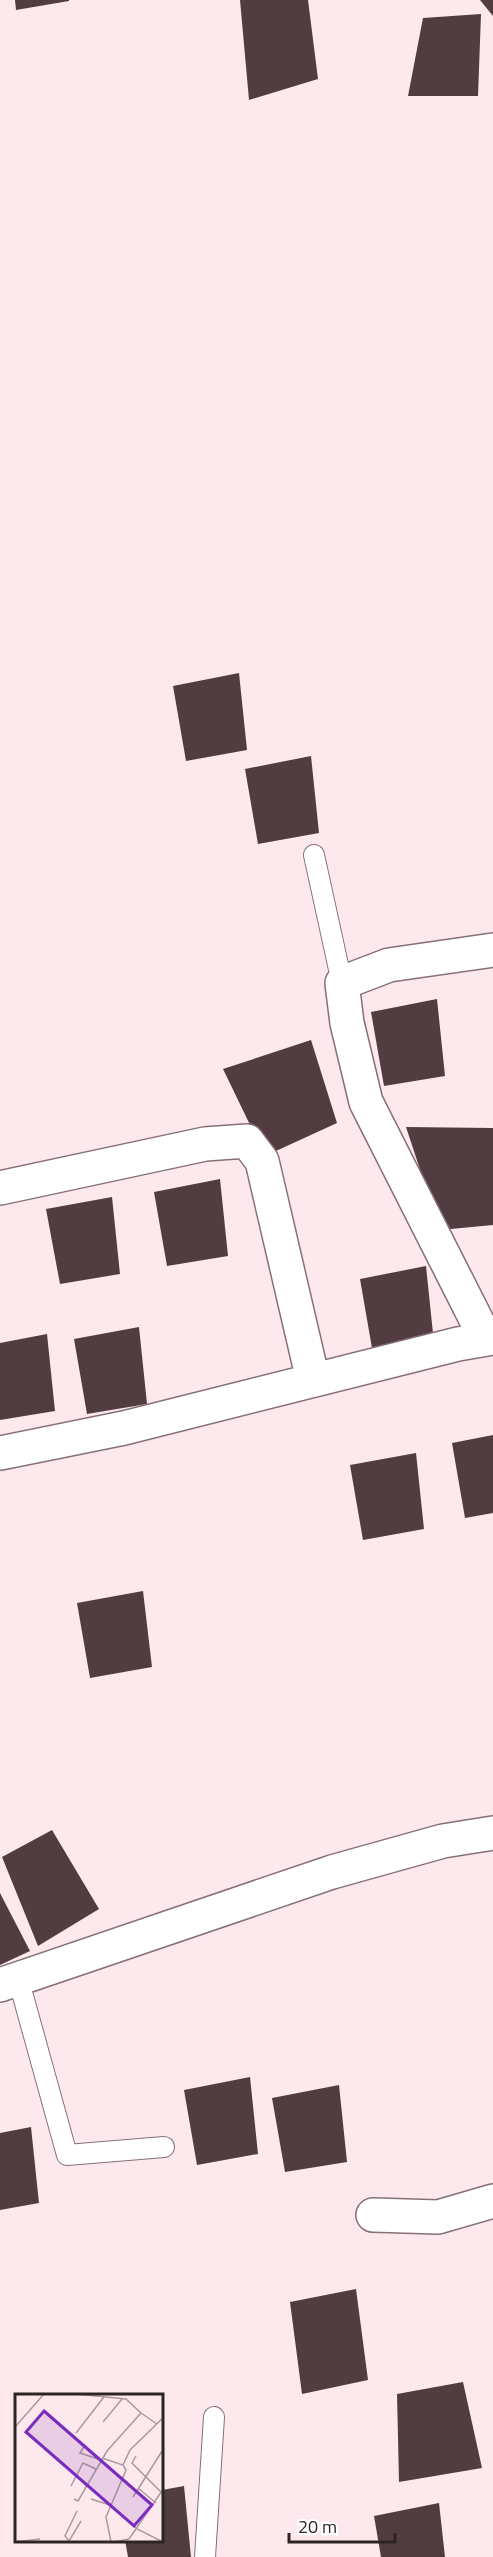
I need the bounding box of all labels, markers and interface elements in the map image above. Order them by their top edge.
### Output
inset map [15,2394,164,2542]
scale bar [289,2506,396,2544]
text: 20 m [298,2513,337,2540]

